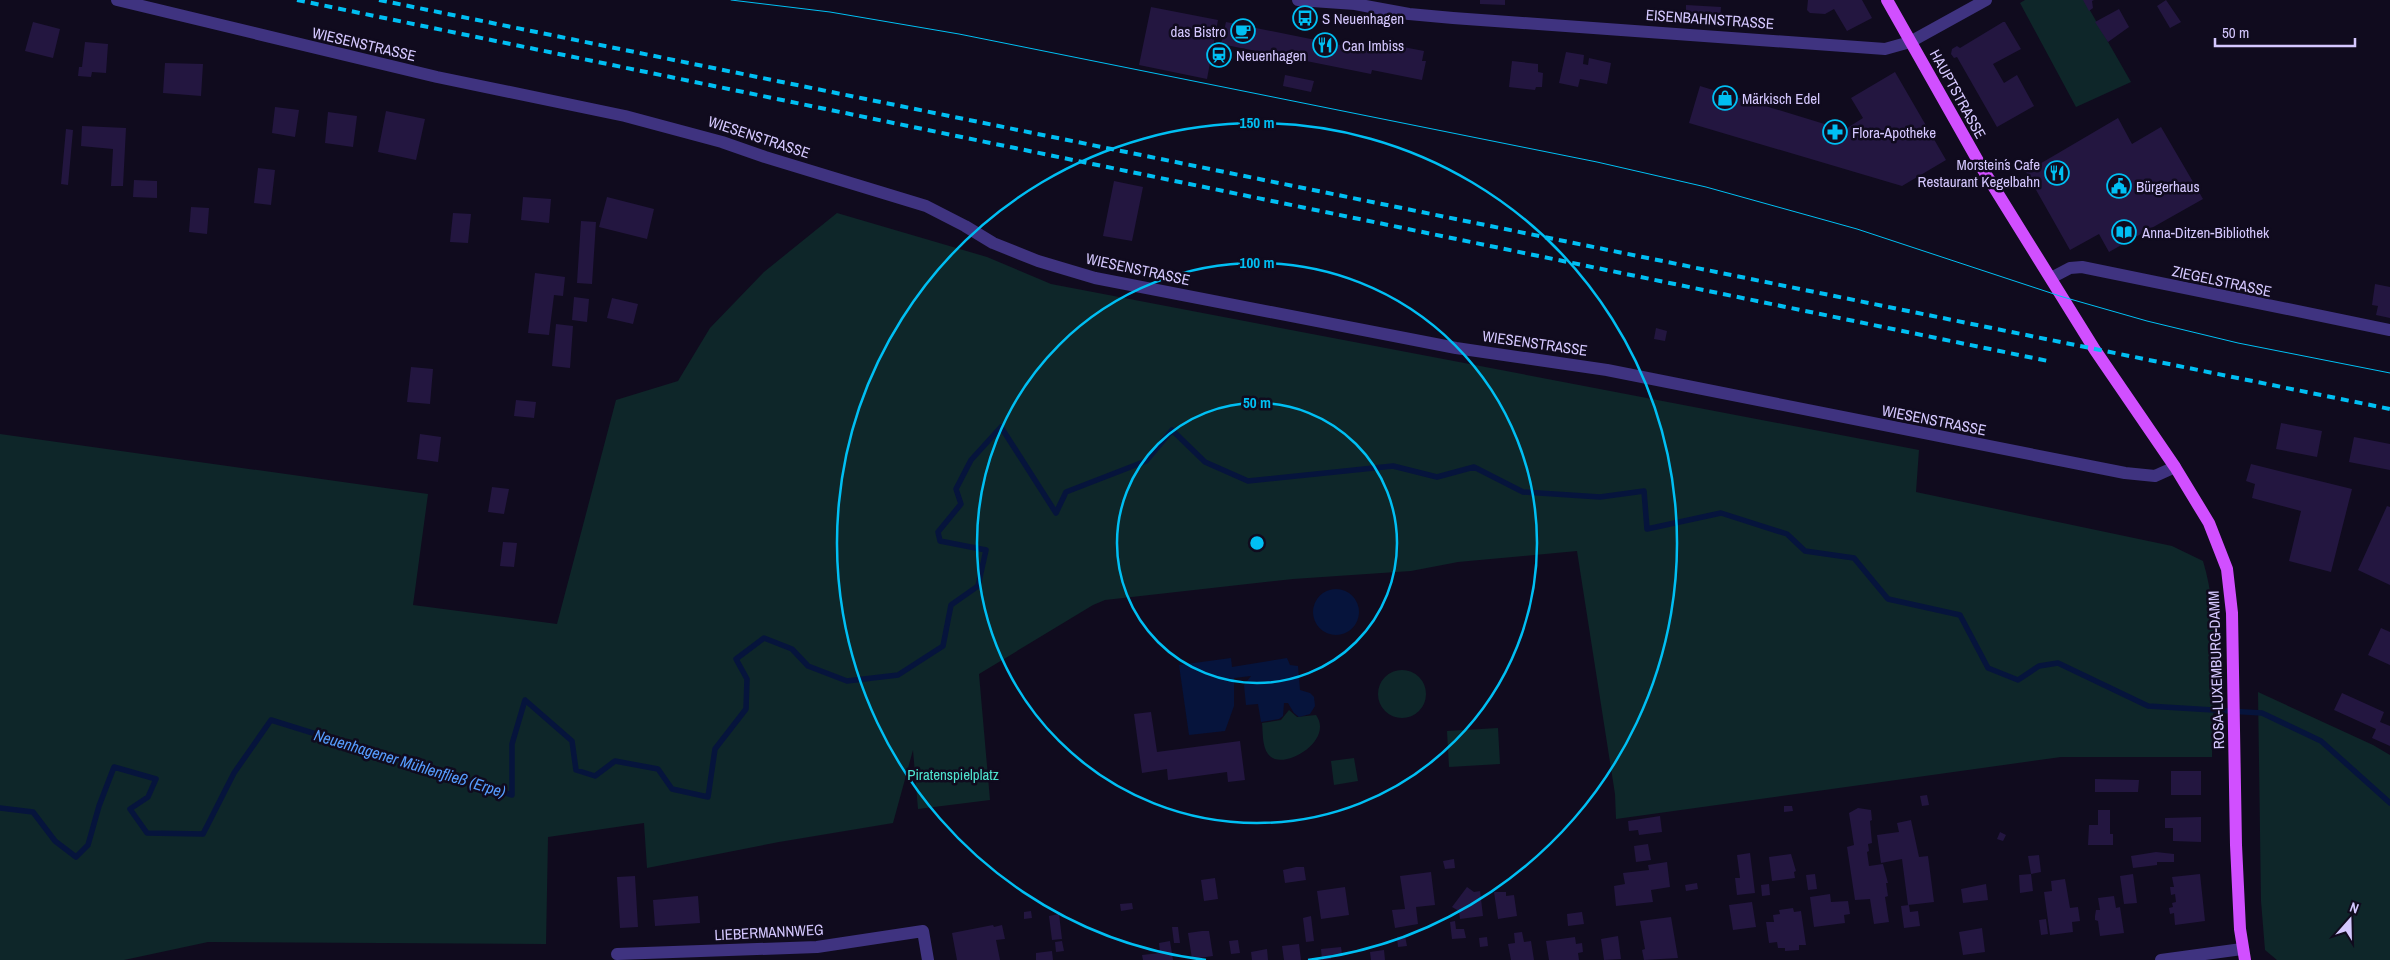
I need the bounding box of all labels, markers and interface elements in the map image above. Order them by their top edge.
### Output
street label: EISENBAHNSTRASSE [1645,4,1775,34]
bus stop icon: S Neuenhagen [1292,5,1318,31]
place label: S Neuenhagen [1322,8,1404,29]
scale bar [2215,15,2355,47]
cafe icon: das Bistro [1230,18,1256,44]
place label: das Bistro [1171,21,1226,42]
street label: WIESENSTRASSE [310,22,418,66]
text: 50 m [2222,22,2249,43]
restaurant icon: Can Imbiss [1312,32,1338,58]
place label: Can Imbiss [1342,35,1404,56]
station icon: Neuenhagen [1206,42,1232,68]
place label: Neuenhagen [1236,45,1306,66]
street label: HAUPTSTRASSE [1925,46,1991,142]
shop icon: Märkisch Edel [1712,85,1738,111]
place label: Märkisch Edel [1742,88,1820,109]
street label: WIESENSTRASSE [705,111,813,163]
text: 150 m [1240,112,1274,133]
pharmacy icon: Flora-Apotheke [1822,119,1848,145]
place label: Flora-Apotheke [1852,122,1936,143]
place label: Morstein´s Cafe Restaurant Kegelbahn [1918,154,2040,192]
restaurant icon: Morstein´s Cafe Restaurant Kegelbahn [2044,160,2070,186]
public building icon: Bürgerhaus [2106,173,2132,199]
place label: Bürgerhaus [2136,176,2200,197]
library icon: Anna-Ditzen-Bibliothek [2111,219,2137,245]
place label: Anna-Ditzen-Bibliothek [2141,222,2270,243]
street label: WIESENSTRASSE [1084,248,1192,290]
text: 100 m [1240,252,1274,273]
street label: ZIEGELSTRASSE [2170,260,2274,302]
street label: WIESENSTRASSE [1481,325,1589,361]
text: 50 m [1243,392,1271,413]
street label: WIESENSTRASSE [1880,400,1988,440]
centre of rings [1248,534,1266,552]
street label: ROSA-LUXEMBURG-DAMM [2203,590,2229,750]
water label: Neuenhagener Mühlenfließ (Erpe) [312,723,508,803]
park label: Piratenspielplatz [907,764,999,785]
north arrow [2325,895,2375,945]
text: N [2347,898,2361,918]
street label: LIEBERMANNWEG [714,919,824,945]

